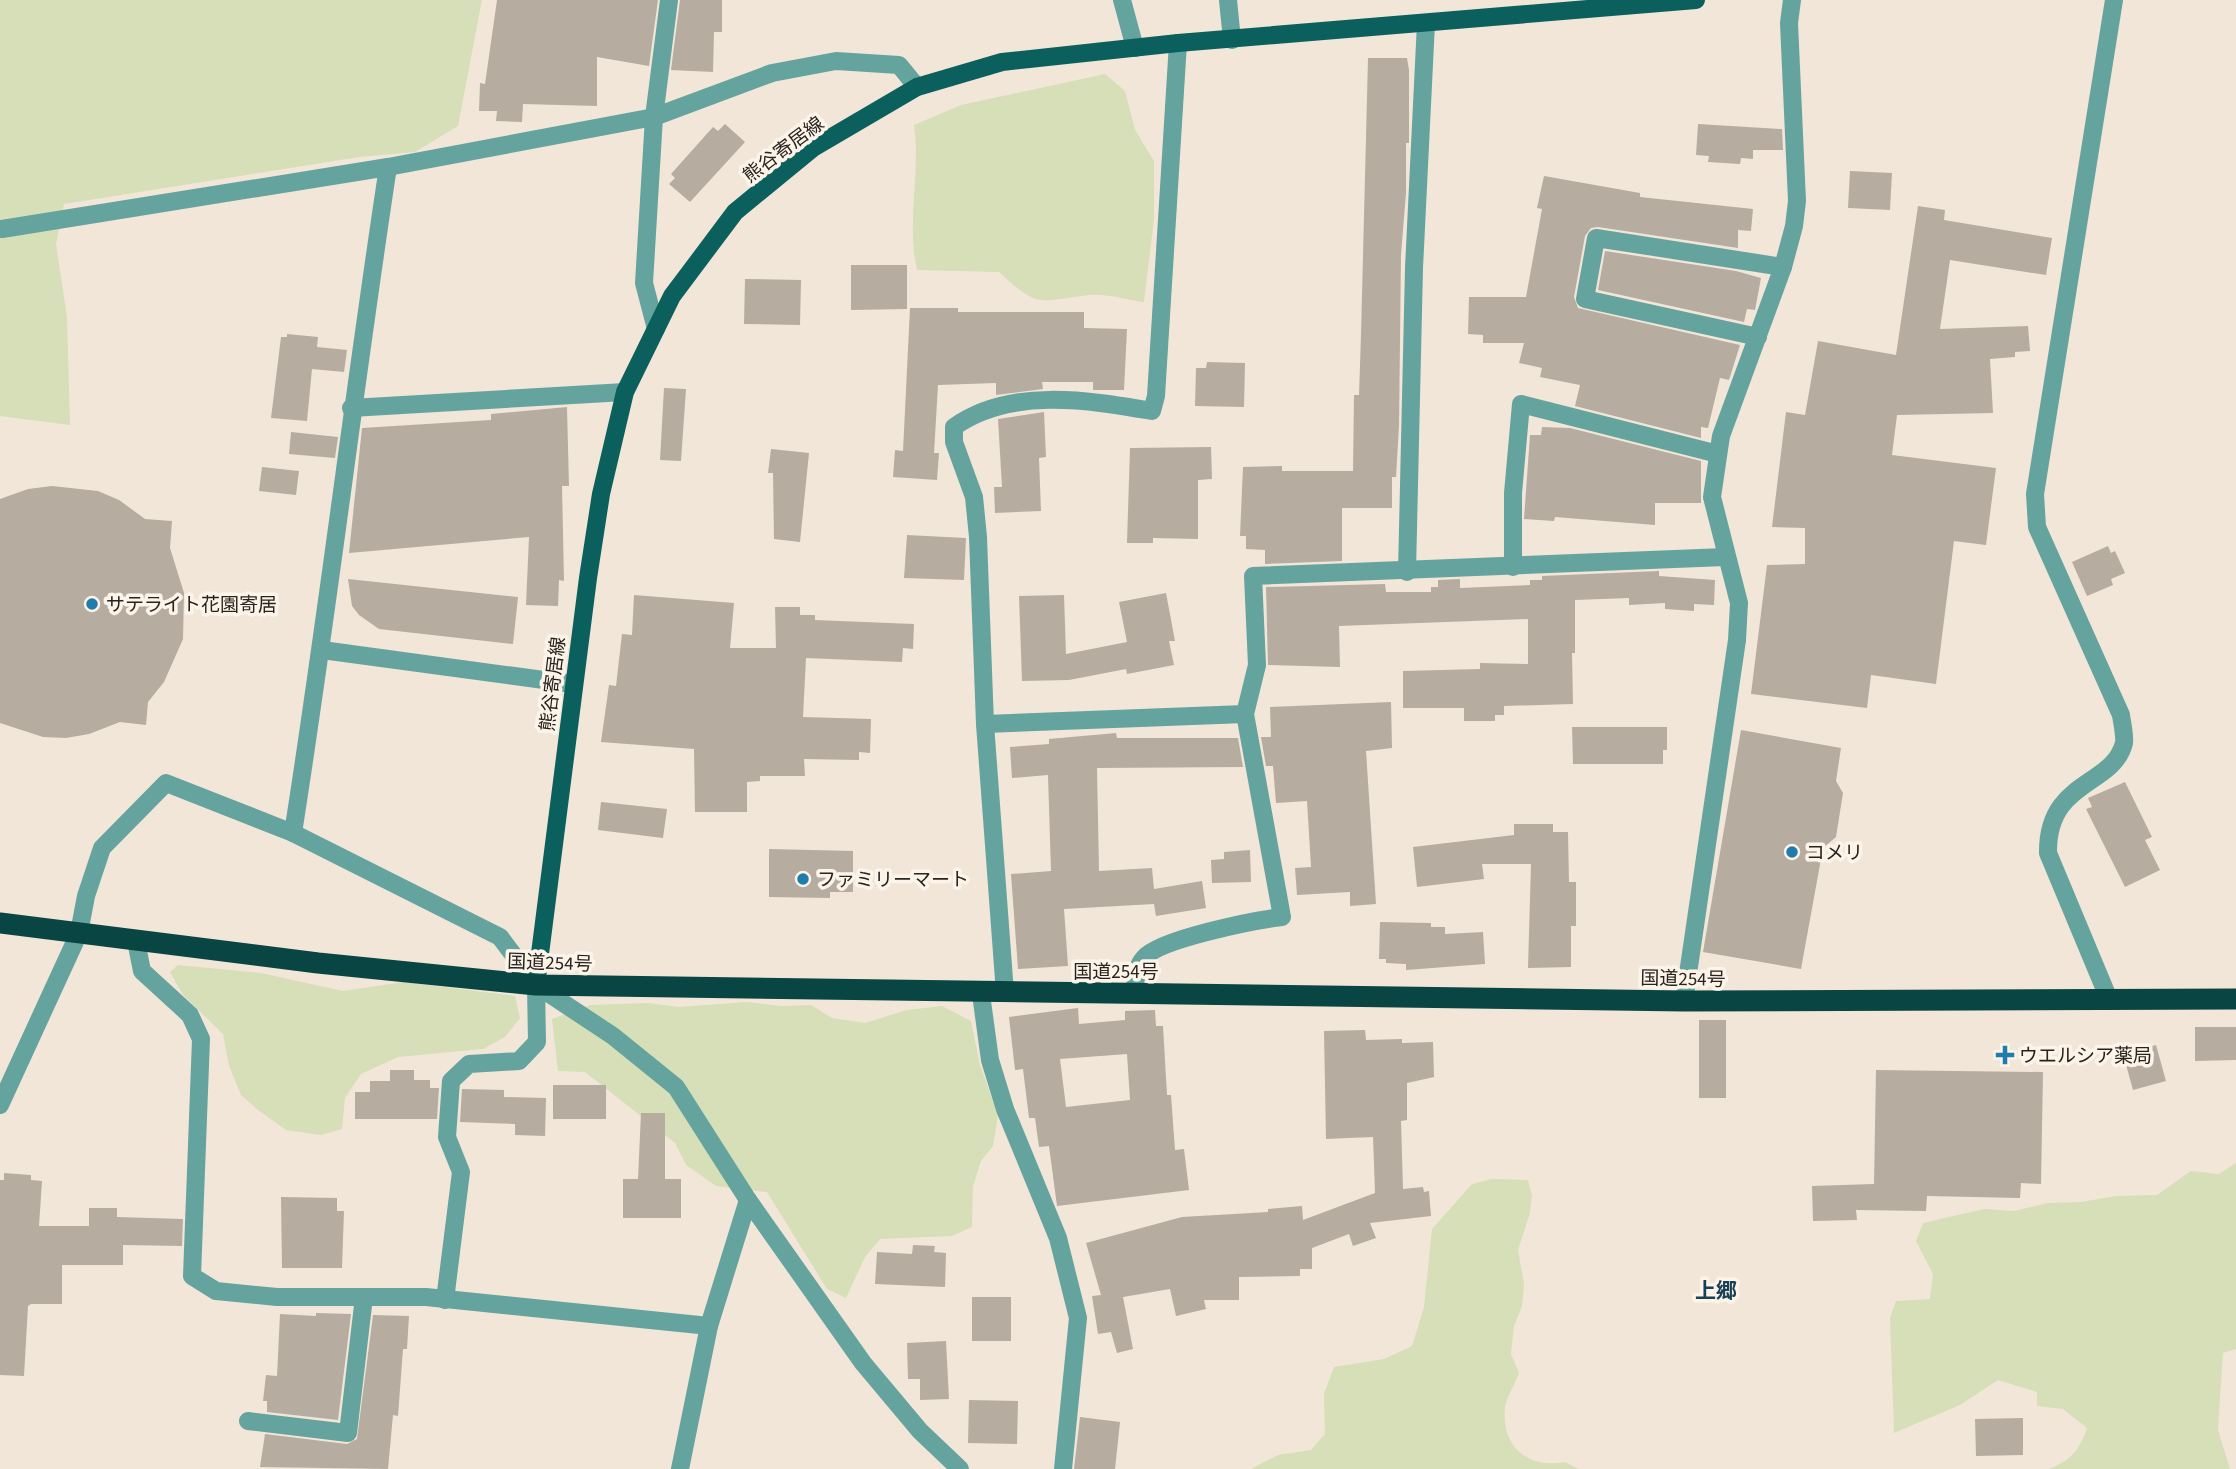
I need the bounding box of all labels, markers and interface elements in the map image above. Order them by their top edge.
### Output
street label: 熊谷寄居線 [738,111,830,190]
place label: サテライト花園寄居 [106,592,277,619]
marker: サテライト花園寄居 [84,596,100,612]
street label: 熊谷寄居線 [534,635,573,733]
place label: コメリ [1806,840,1863,867]
marker: コメリ [1784,844,1800,860]
place label: ファミリーマート [817,867,969,894]
marker: ファミリーマート [795,871,811,887]
street label: 国道254号 [507,949,593,978]
street label: 国道254号 [1073,959,1159,986]
street label: 国道254号 [1640,965,1726,994]
place label: ウエルシア薬局 [2019,1043,2152,1070]
marker: ウエルシア薬局 [1997,1047,2013,1063]
district label: 上郷 [1695,1276,1737,1306]

